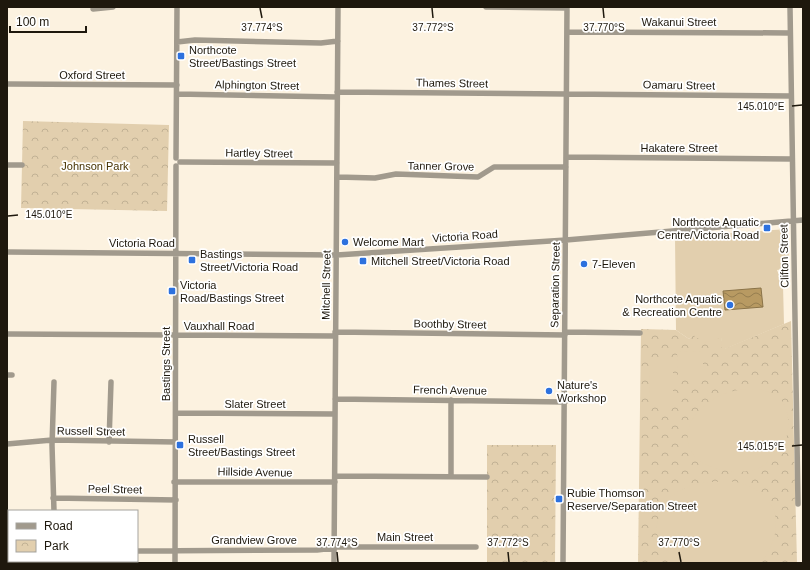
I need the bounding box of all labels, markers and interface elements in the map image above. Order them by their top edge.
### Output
scale bar [10,8,86,34]
text: 100 m [16,15,49,29]
street label: Wakanui Street [642,16,716,28]
text: 37.774°S [241,22,283,33]
text: 37.772°S [412,22,454,33]
text: 37.770°S [583,22,625,33]
place label: Northcote Street/Bastings Street [189,44,296,69]
marker: Northcote Street/Bastings Street [176,51,186,61]
street label: Oxford Street [59,69,125,81]
street label: Thames Street [416,76,488,90]
street label: Alphington Street [215,78,299,92]
street label: Oamaru Street [643,78,715,92]
text: 145.010°E [738,101,785,112]
street label: Hakatere Street [640,142,718,154]
street label: Hartley Street [225,146,293,160]
street label: Tanner Grove [408,159,474,173]
park label: Johnson Park [61,160,129,172]
text: 145.010°E [26,209,73,220]
place label: Northcote Aquatic Centre/Victoria Road [657,216,759,241]
marker: Northcote Aquatic Centre/Victoria Road [762,223,772,233]
street label: Clifton Street [777,224,791,288]
street label: Victoria Road [432,228,498,244]
place label: Welcome Mart [353,236,424,248]
street label: Victoria Road [109,237,175,249]
marker: Welcome Mart [340,237,350,247]
street label: Separation Street [548,242,562,328]
place label: Bastings Street/Victoria Road [200,248,298,273]
street label: Mitchell Street [319,250,333,320]
marker: Bastings Street/Victoria Road [187,255,197,265]
place label: Mitchell Street/Victoria Road [371,255,510,267]
marker: Mitchell Street/Victoria Road [358,256,368,266]
place label: 7-Eleven [592,258,635,270]
marker: 7-Eleven [579,259,589,269]
place label: Victoria Road/Bastings Street [180,279,284,304]
marker: Victoria Road/Bastings Street [167,286,177,296]
place label: Northcote Aquatic & Recreation Centre [622,293,722,318]
marker: Northcote Aquatic & Recreation Centre [725,300,735,310]
street label: Boothby Street [414,317,486,331]
street label: Vauxhall Road [184,320,254,332]
street label: Bastings Street [160,327,172,401]
place label: Nature's Workshop [557,379,606,404]
street label: French Avenue [413,383,487,397]
marker: Nature's Workshop [544,386,554,396]
street label: Slater Street [224,398,286,410]
street label: Russell Street [57,424,125,438]
place label: Russell Street/Bastings Street [188,433,295,458]
marker: Russell Street/Bastings Street [175,440,185,450]
text: 145.015°E [738,441,785,452]
street label: Hillside Avenue [217,465,293,479]
street label: Peel Street [88,483,142,495]
place label: Rubie Thomson Reserve/Separation Street [567,487,697,512]
marker: Rubie Thomson Reserve/Separation Street [554,494,564,504]
legend [8,510,138,562]
text: Road [44,519,73,533]
street label: Main Street [377,531,433,543]
street label: Grandview Grove [211,534,297,546]
text: 37.774°S [316,537,358,548]
text: 37.772°S [487,537,529,548]
text: 37.770°S [658,537,700,548]
text: Park [44,539,70,553]

